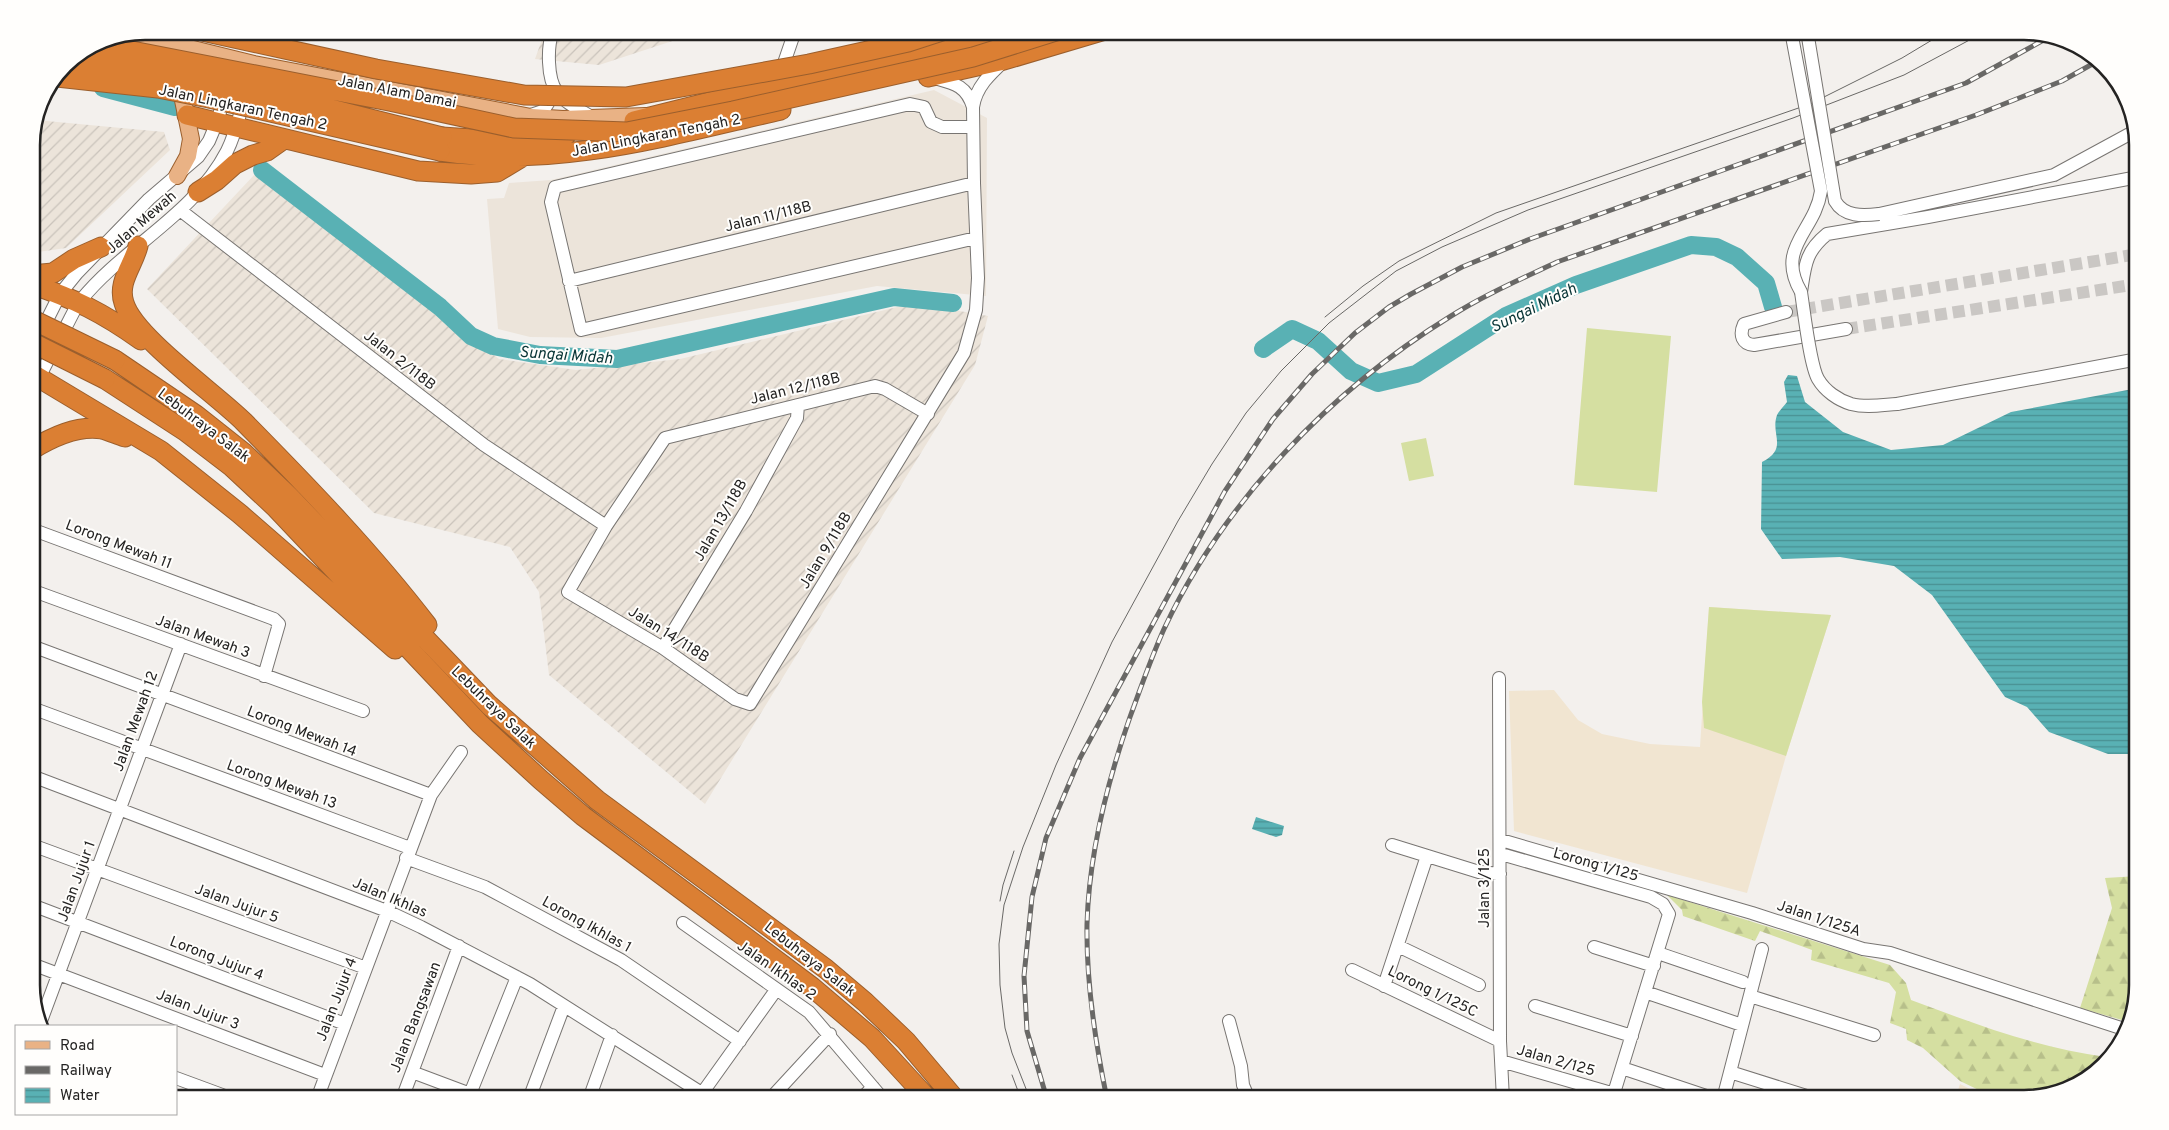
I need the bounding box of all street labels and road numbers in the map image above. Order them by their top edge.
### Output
street label: Jalan Alam Damai [336,72,458,113]
street label: Jalan Lingkaran Tengah 2 [157,81,329,136]
street label: Jalan Lingkaran Tengah 2 [570,111,742,162]
street label: Jalan Mewah [103,187,181,259]
street label: Jalan 11/118B [723,198,814,237]
street label: Jalan 2/118B [359,327,439,395]
street label: Jalan 12/118B [748,369,842,410]
street label: Lebuhraya Salak [153,385,253,467]
street label: Jalan 13/118B [690,476,752,565]
street label: Jalan 9/118B [796,509,857,593]
street label: Lorong Mewah 11 [62,516,174,574]
street label: Jalan 14/118B [624,603,712,668]
street label: Jalan Mewah 3 [152,611,253,663]
street label: Lebuhraya Salak [446,663,540,754]
street label: Jalan Mewah 12 [109,669,163,774]
street label: Lorong Mewah 14 [244,703,359,762]
street label: Lorong Mewah 13 [224,757,339,814]
street label: Jalan Jujur 1 [54,839,101,924]
street label: Lorong 1/125 [1551,844,1641,887]
street label: Jalan 3/125 [1476,848,1495,928]
street label: Jalan Ikhlas [349,874,430,923]
street label: Jalan Jujur 5 [192,880,281,928]
street label: Lorong Ikhlas 1 [538,893,634,958]
street label: Jalan 1/125A [1774,897,1863,942]
street label: Lebuhraya Salak [759,919,859,1002]
street label: Lorong Jujur 4 [167,933,266,986]
street label: Jalan Ikhlas 2 [733,937,819,1005]
street label: Jalan Jujur 4 [313,955,362,1044]
street label: Jalan Bangsawan [387,960,446,1076]
street label: Lorong 1/125C [1384,962,1480,1022]
street label: Jalan Jujur 3 [153,986,242,1035]
street label: Jalan 2/125 [1514,1041,1597,1082]

